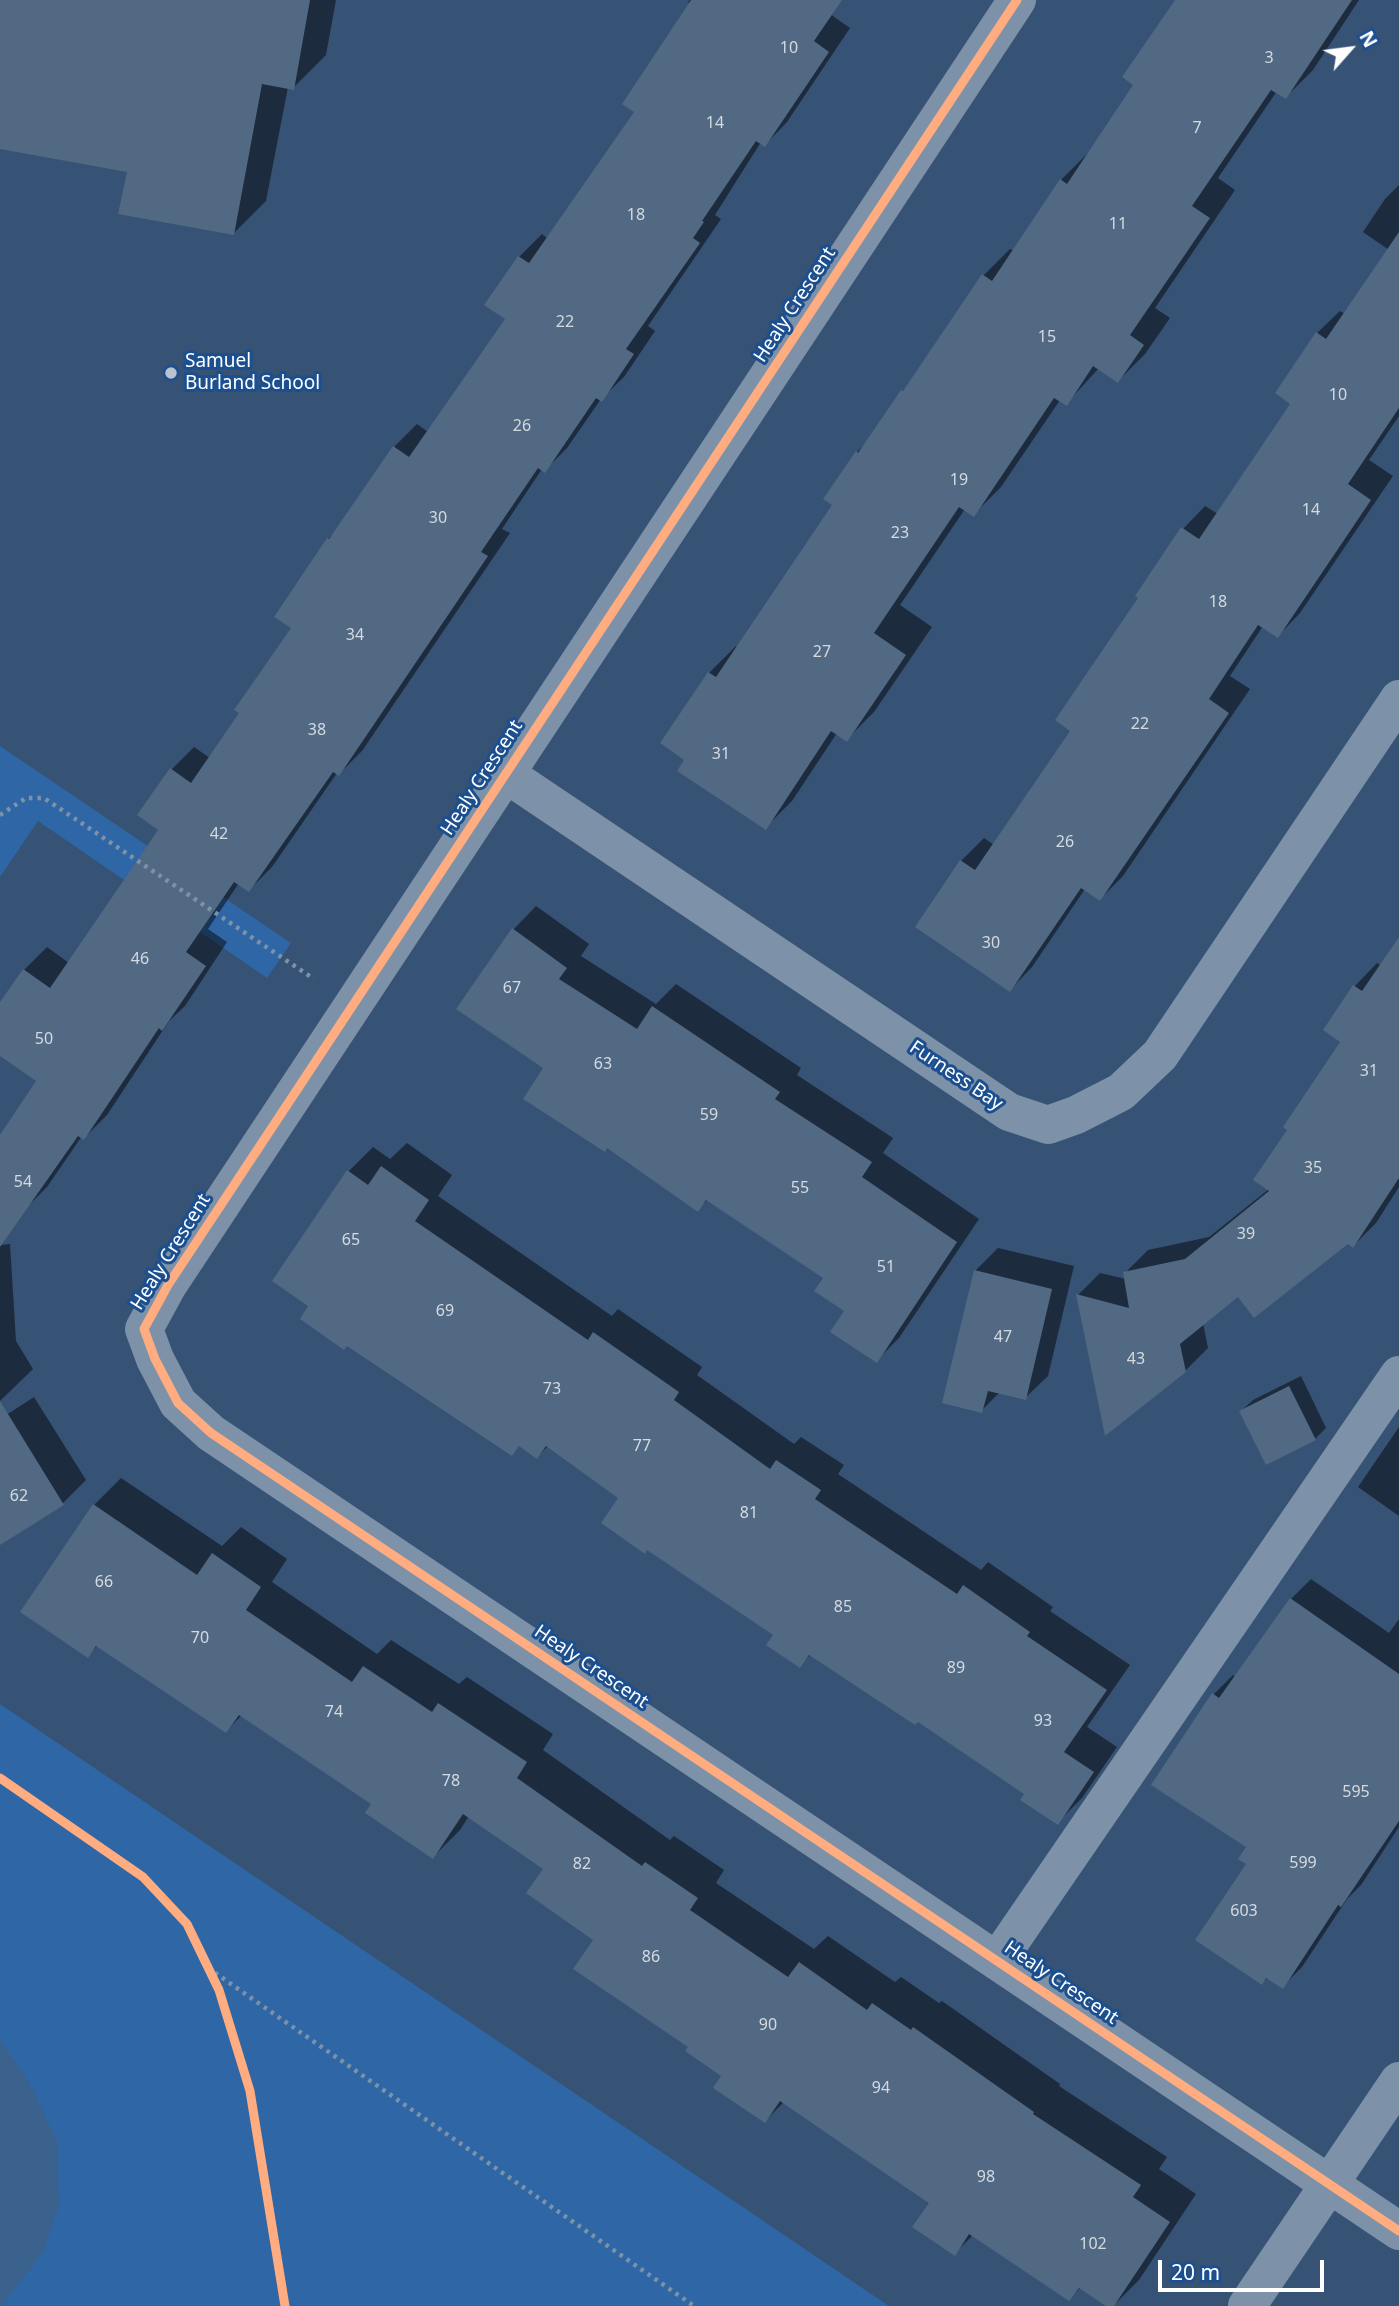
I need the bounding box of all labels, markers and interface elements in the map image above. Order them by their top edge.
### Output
north arrow [1315,14,1385,84]
text: N [1353,26,1384,52]
house number: 10 [780,38,798,58]
house number: 3 [1264,48,1274,68]
house number: 14 [706,113,724,133]
house number: 7 [1192,118,1202,138]
house number: 18 [627,205,645,225]
house number: 11 [1109,214,1127,234]
street label: Healy Crescent [749,243,841,367]
house number: 22 [556,312,574,332]
house number: 15 [1038,327,1056,347]
place label: Samuel Burland School [185,351,320,395]
marker: Samuel Burland School [163,365,179,381]
house number: 10 [1329,385,1347,405]
house number: 26 [513,416,531,436]
house number: 19 [950,470,968,490]
house number: 14 [1302,500,1320,520]
house number: 30 [429,508,447,528]
house number: 23 [891,523,909,543]
house number: 18 [1209,592,1227,612]
house number: 34 [346,625,364,645]
house number: 27 [813,642,831,662]
house number: 22 [1131,714,1149,734]
street label: Healy Crescent [436,716,528,840]
house number: 38 [308,720,326,740]
house number: 31 [712,744,730,764]
house number: 42 [210,824,228,844]
house number: 26 [1056,832,1074,852]
house number: 30 [982,933,1000,953]
house number: 46 [131,949,149,969]
house number: 67 [503,978,521,998]
house number: 50 [35,1029,53,1049]
street label: Furness Bay [905,1036,1007,1116]
house number: 63 [594,1054,612,1074]
house number: 31 [1360,1061,1378,1081]
house number: 59 [700,1105,718,1125]
house number: 35 [1304,1158,1322,1178]
house number: 54 [14,1172,32,1192]
house number: 55 [791,1178,809,1198]
street label: Healy Crescent [126,1190,216,1314]
house number: 39 [1237,1224,1255,1244]
house number: 65 [342,1230,360,1250]
house number: 51 [877,1257,895,1277]
house number: 69 [436,1301,454,1321]
house number: 47 [994,1327,1012,1347]
house number: 43 [1127,1349,1145,1369]
house number: 73 [543,1379,561,1399]
house number: 77 [633,1436,651,1456]
house number: 62 [10,1486,28,1506]
house number: 81 [740,1503,758,1523]
house number: 66 [95,1572,113,1592]
house number: 85 [834,1597,852,1617]
street label: Healy Crescent [530,1620,652,1714]
house number: 70 [191,1628,209,1648]
house number: 89 [947,1658,965,1678]
house number: 74 [325,1702,343,1722]
house number: 93 [1034,1711,1052,1731]
house number: 78 [442,1771,460,1791]
house number: 595 [1342,1782,1370,1802]
house number: 599 [1289,1853,1317,1873]
house number: 82 [573,1854,591,1874]
house number: 603 [1230,1901,1258,1921]
street label: Healy Crescent [1000,1936,1122,2030]
house number: 86 [642,1947,660,1967]
house number: 90 [759,2015,777,2035]
house number: 94 [872,2078,890,2098]
house number: 98 [977,2167,995,2187]
house number: 102 [1079,2234,1107,2254]
scale bar [1161,2246,1327,2290]
text: 20 m [1171,2258,1220,2286]

